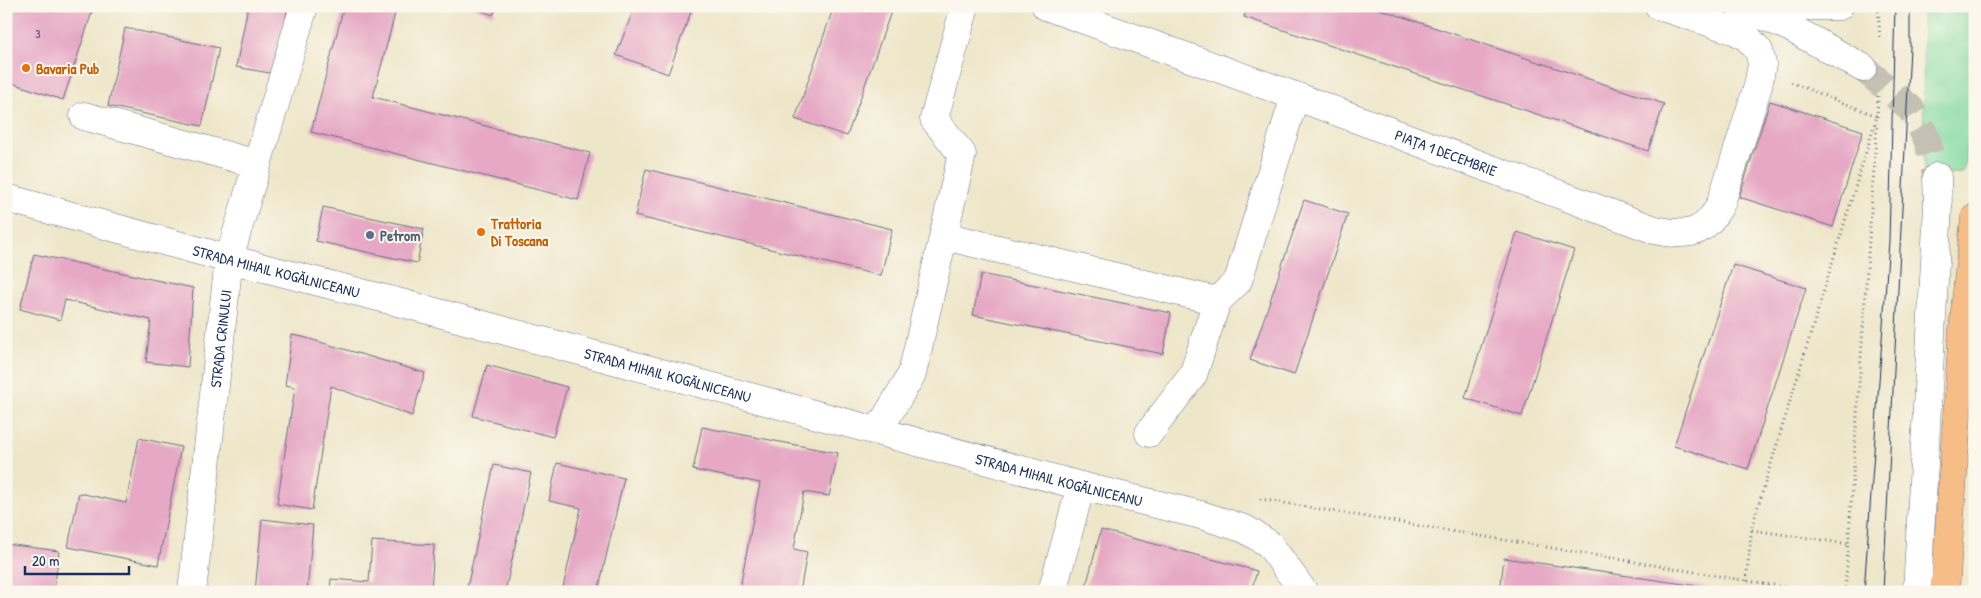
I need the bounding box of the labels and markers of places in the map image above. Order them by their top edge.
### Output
place label: Bavaria Pub [36,58,99,79]
marker: Bavaria Pub [20,62,32,74]
place label: Trattoria Di Toscana [490,213,548,251]
place label: Petrom [380,225,420,246]
marker: Trattoria Di Toscana [475,226,487,238]
marker: Petrom [364,229,376,241]

